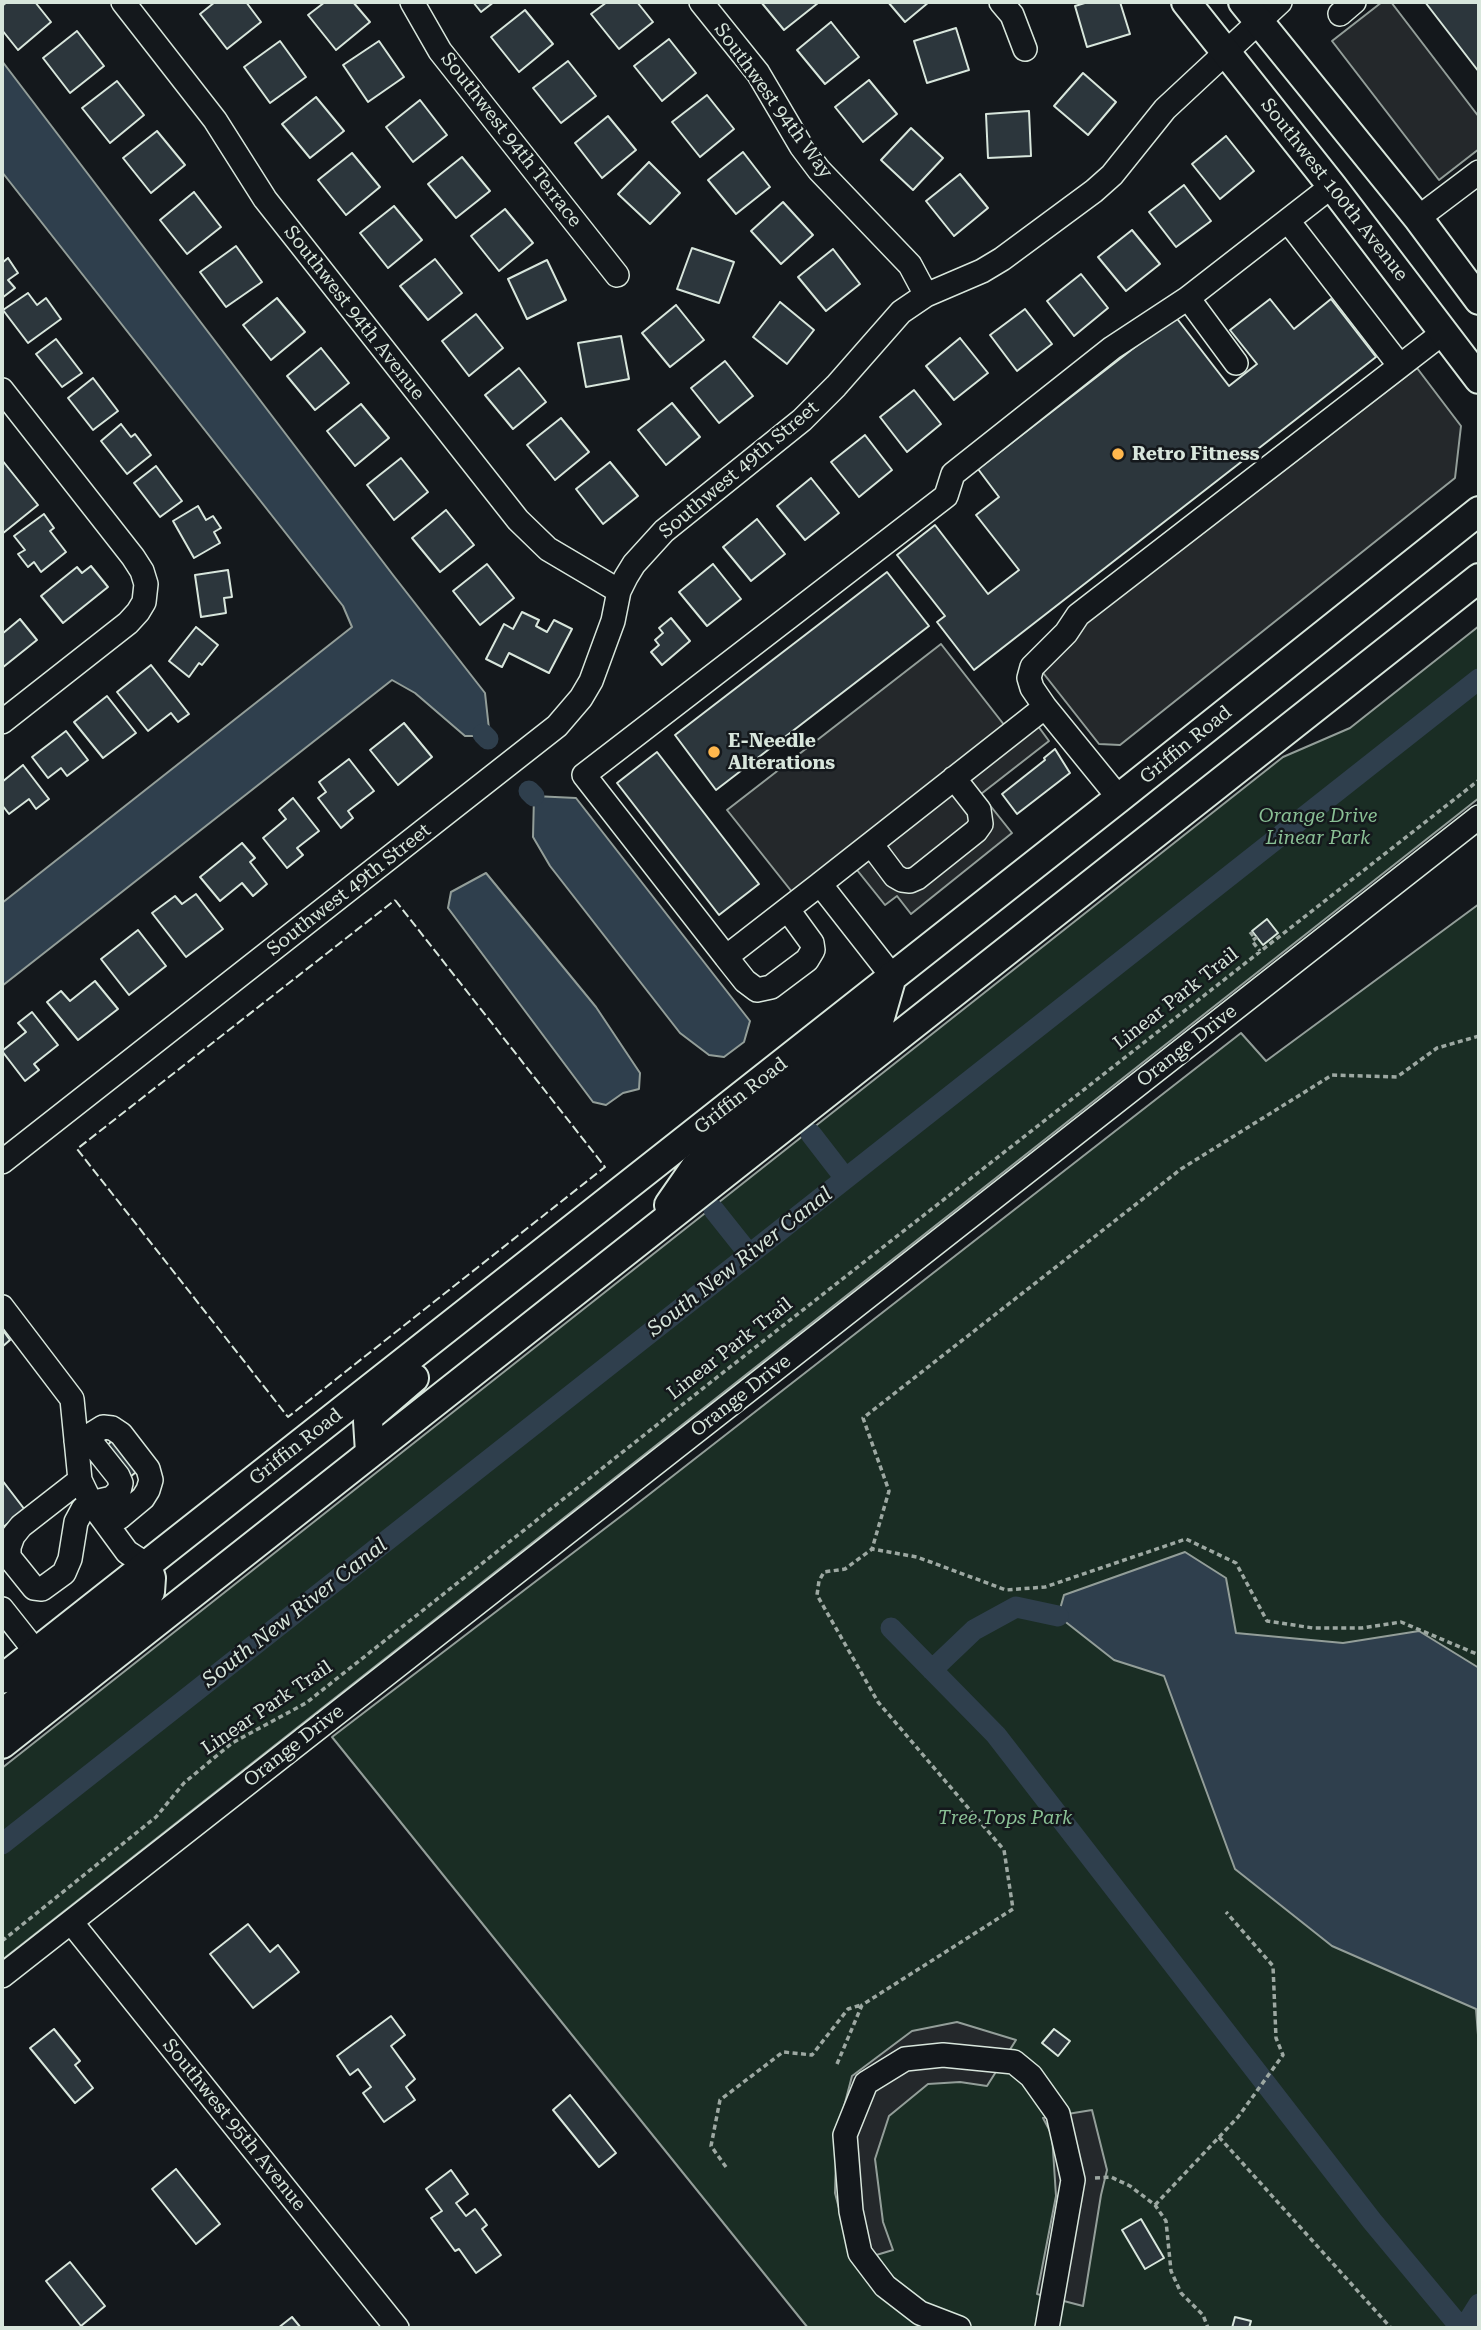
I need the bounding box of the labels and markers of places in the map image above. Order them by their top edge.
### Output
place label: Retro Fitness [1132,443,1260,465]
marker: Retro Fitness [1110,446,1126,462]
place label: E-Needle Alterations [728,730,835,774]
marker: E-Needle Alterations [706,744,722,760]

